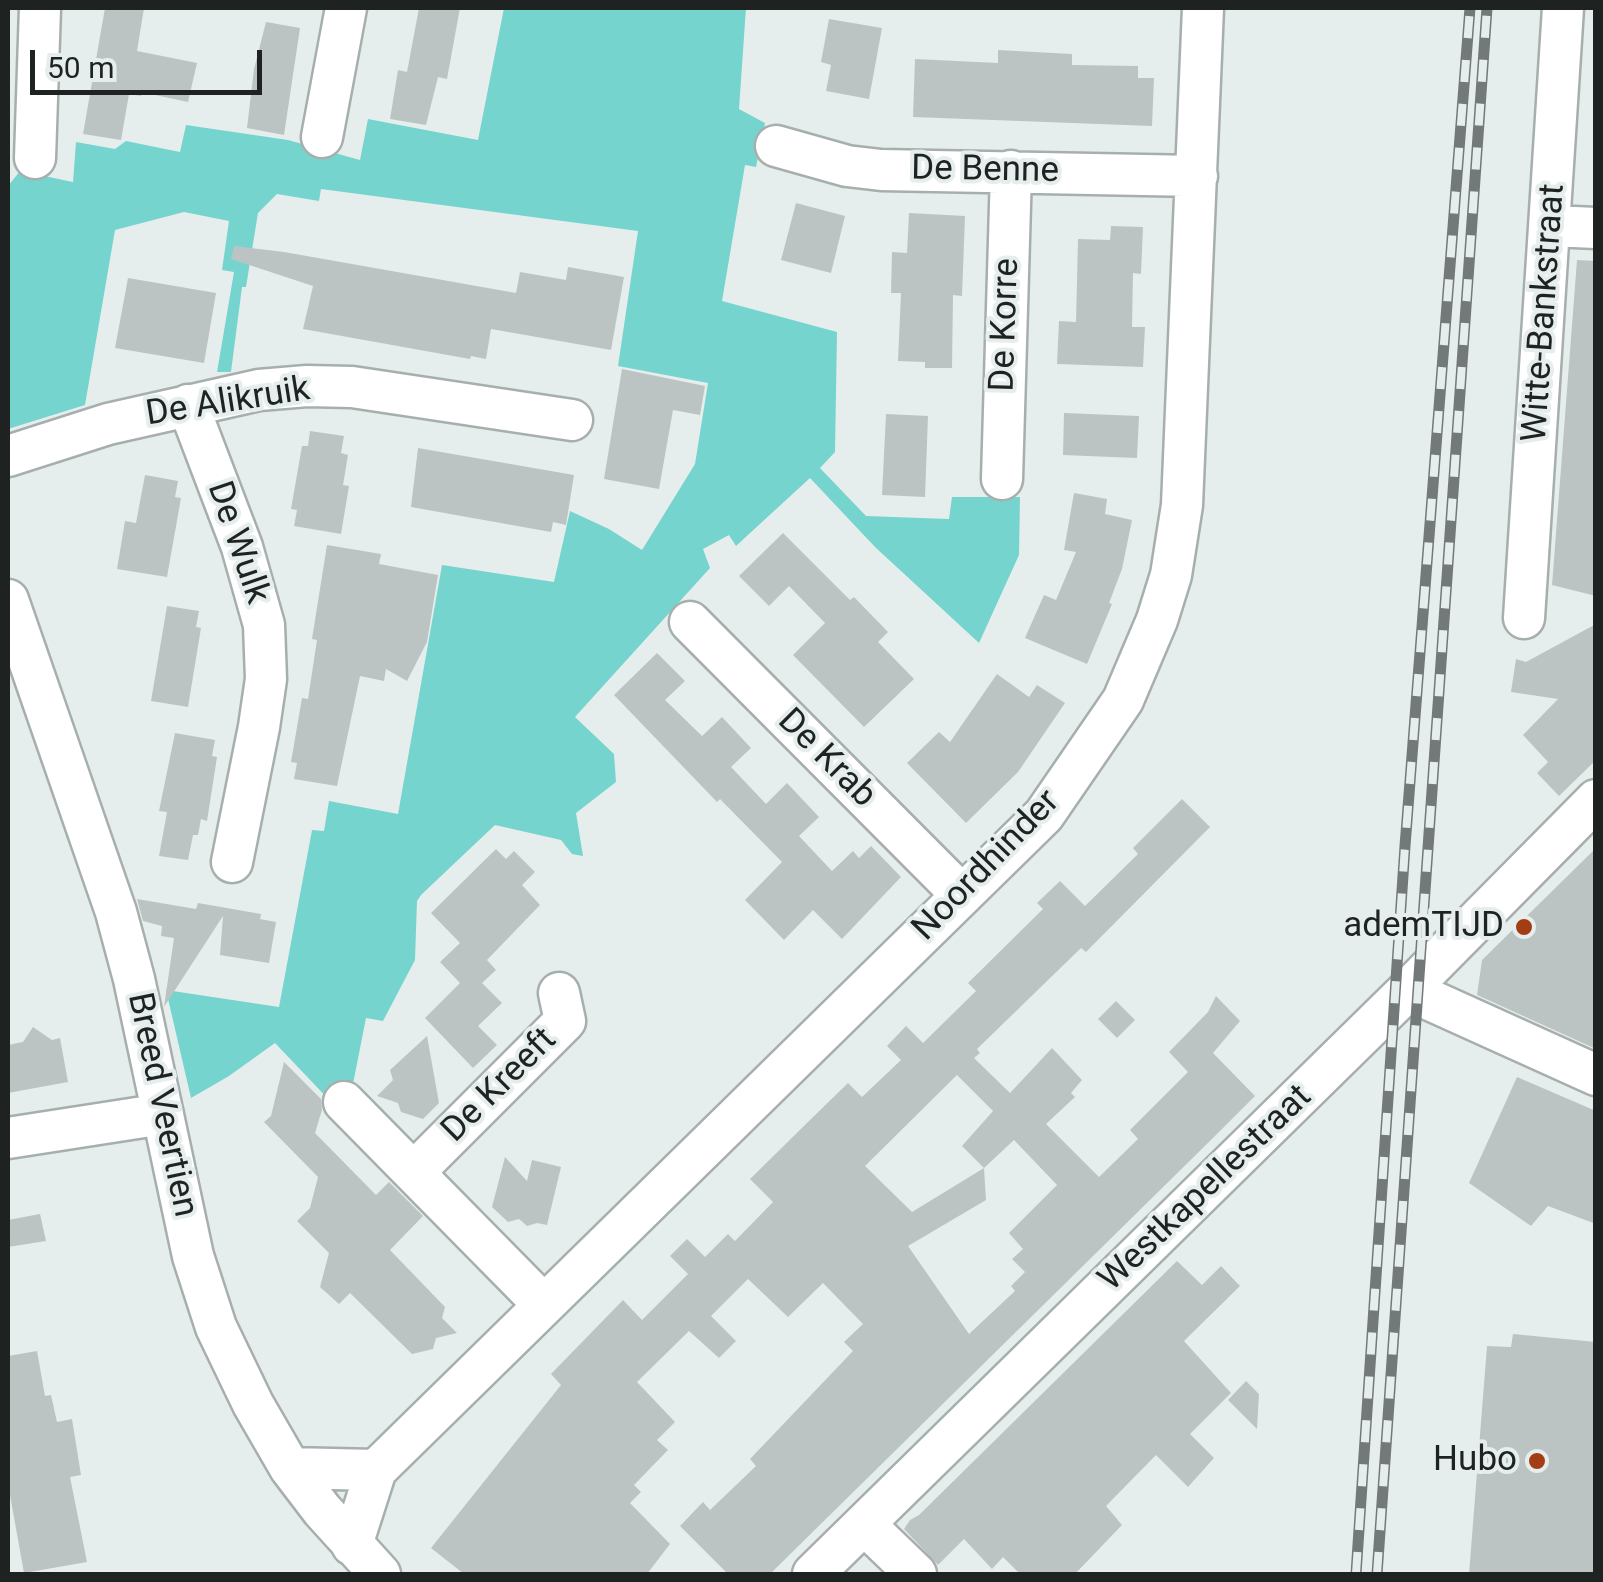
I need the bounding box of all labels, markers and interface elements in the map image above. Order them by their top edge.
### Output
scale bar [35,30,268,92]
text: 50 m [47,50,114,85]
street label: De Benne [911,149,1059,193]
street label: Witte-Bankstraat [1515,182,1575,444]
street label: De Korre [983,257,1029,393]
street label: De Alikruik [143,369,313,437]
street label: De Wulk [197,476,277,610]
street label: De Krab [768,701,884,817]
street label: Noordhinder [905,782,1069,950]
place label: ademTIJD [1343,906,1504,948]
marker: ademTIJD [1513,916,1535,938]
street label: Breed Veertien [117,989,205,1221]
street label: De Kreeft [434,1020,566,1152]
street label: Westkapellestraat [1091,1077,1321,1301]
place label: Hubo [1433,1440,1517,1482]
marker: Hubo [1526,1450,1548,1472]

